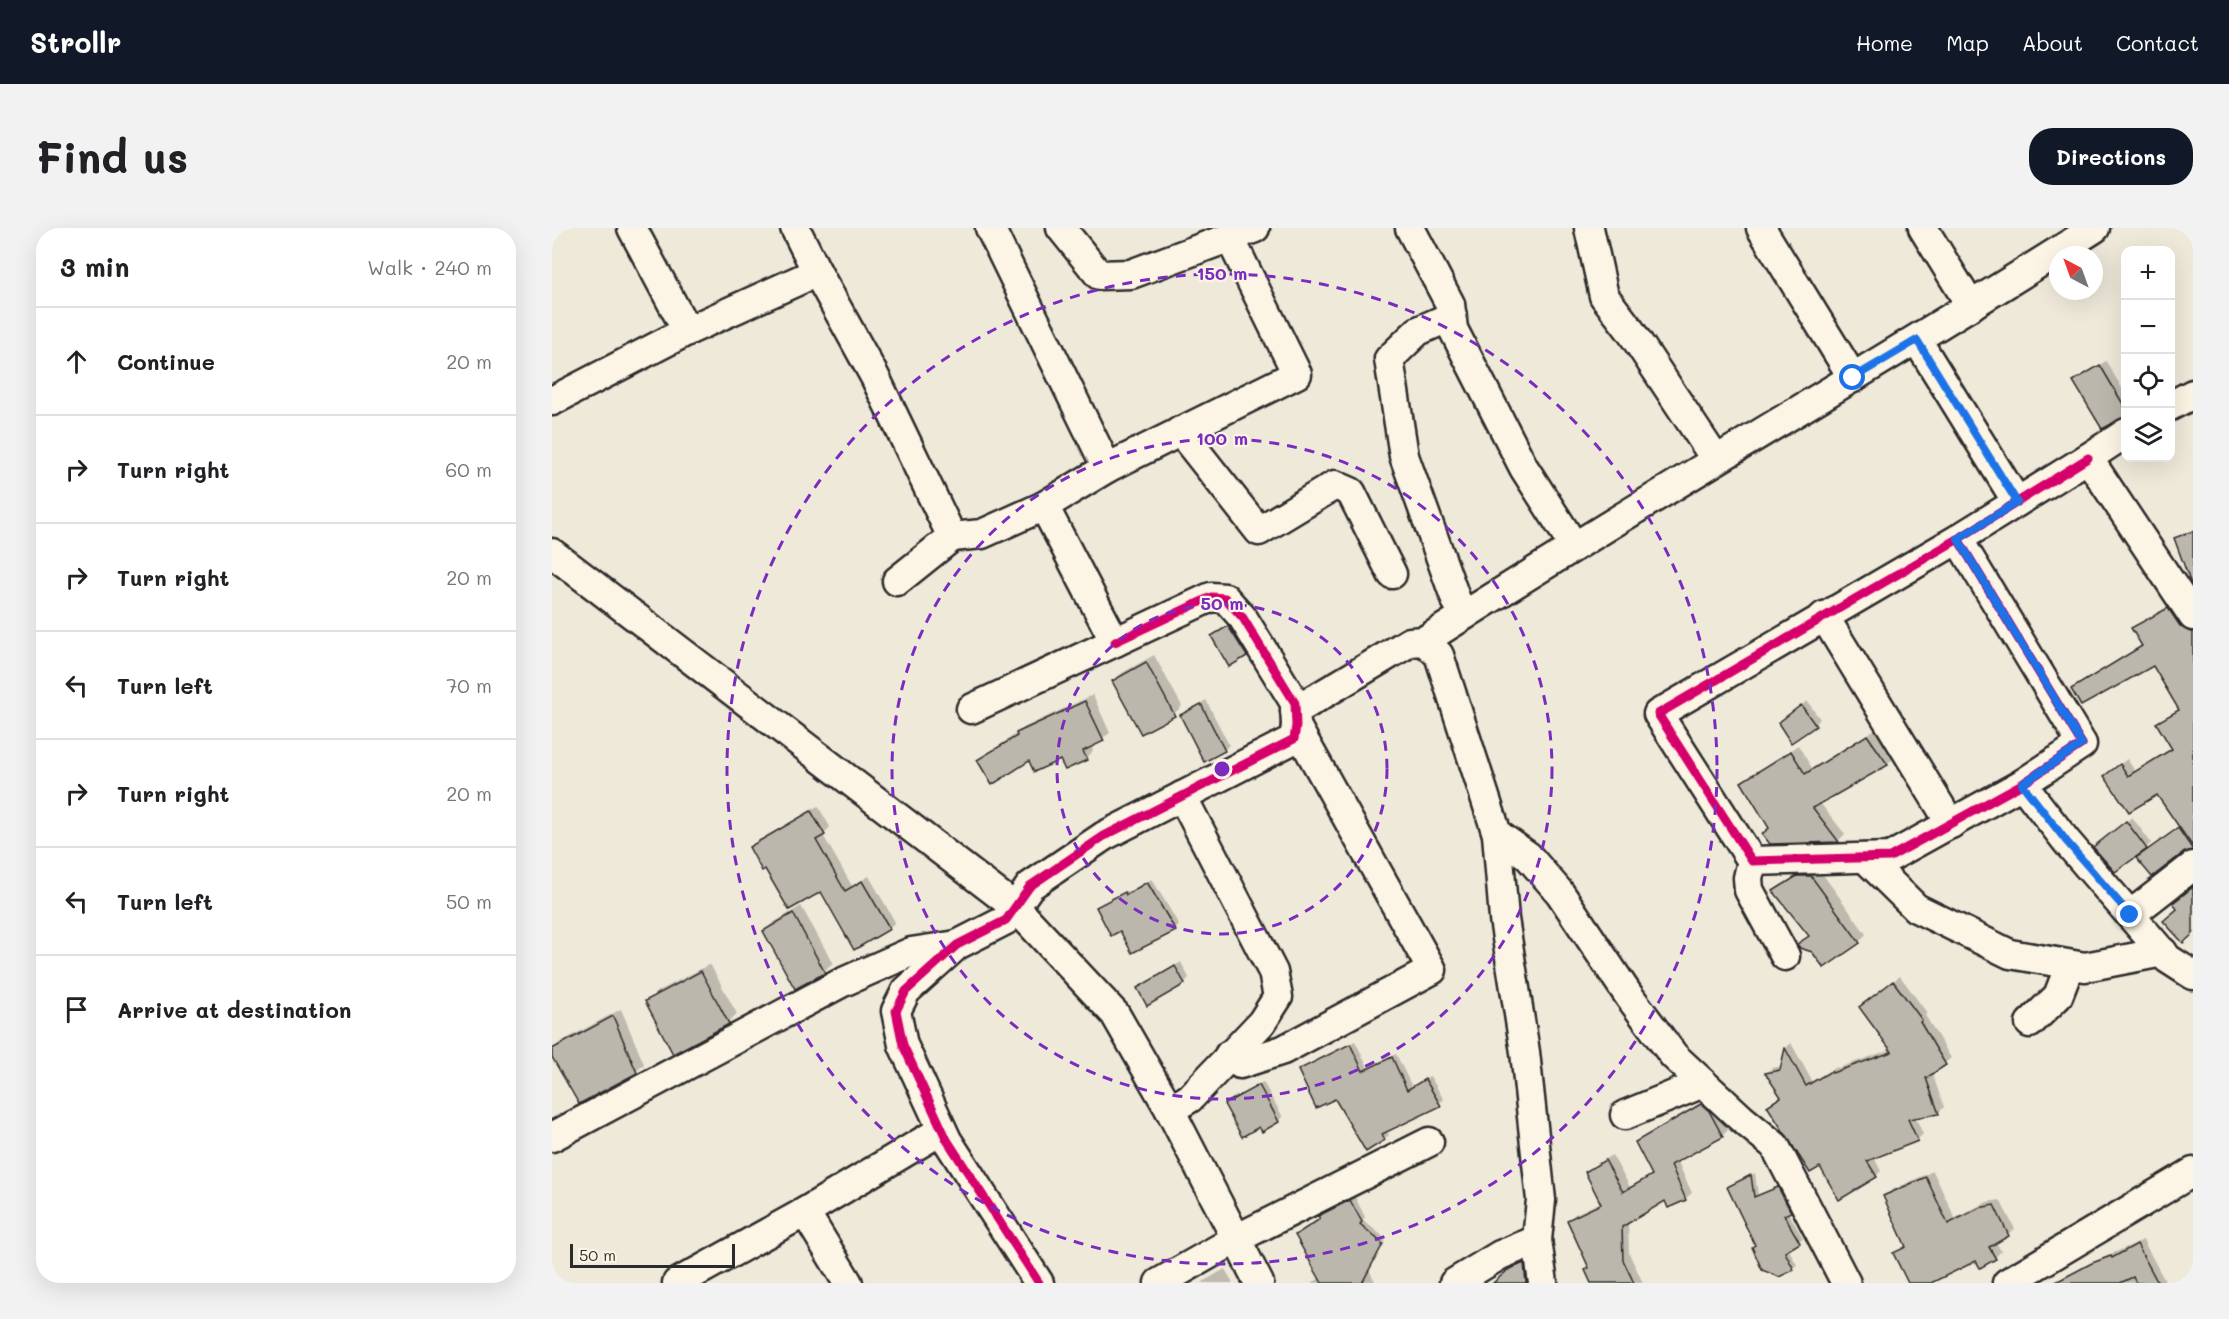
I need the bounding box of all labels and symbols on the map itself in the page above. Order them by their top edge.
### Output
north arrow [2049,246,2103,300]
text: 150 m [1197,261,1247,285]
route start [1839,364,1865,390]
text: 100 m [1196,426,1248,450]
text: 50 m [1201,591,1243,615]
centre of rings [1212,759,1232,779]
route end [2116,901,2142,927]
scale bar [570,1241,735,1268]

